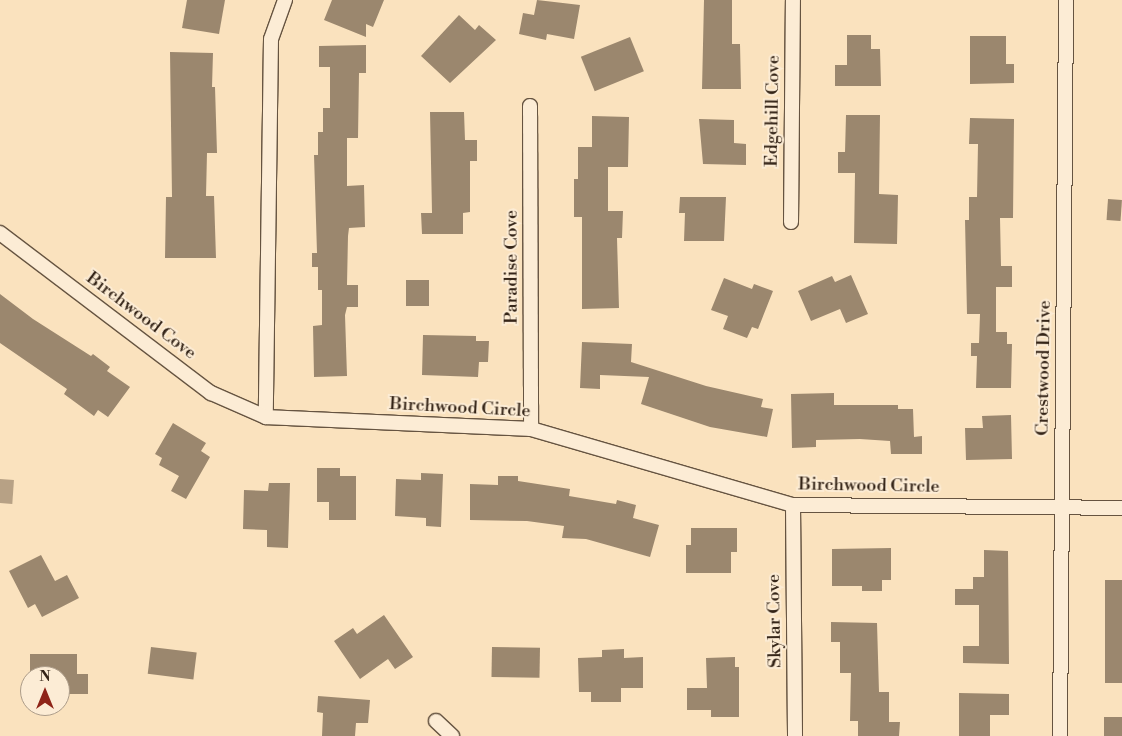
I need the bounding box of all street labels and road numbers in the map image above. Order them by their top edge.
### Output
street label: Edgehill Cove [761,55,785,167]
street label: Paradise Cove [501,210,523,324]
street label: Birchwood Cove [82,268,200,364]
street label: Crestwood Drive [1032,300,1056,436]
street label: Birchwood Circle [389,394,531,422]
street label: Birchwood Circle [798,474,940,498]
street label: Skylar Cove [763,574,787,668]

